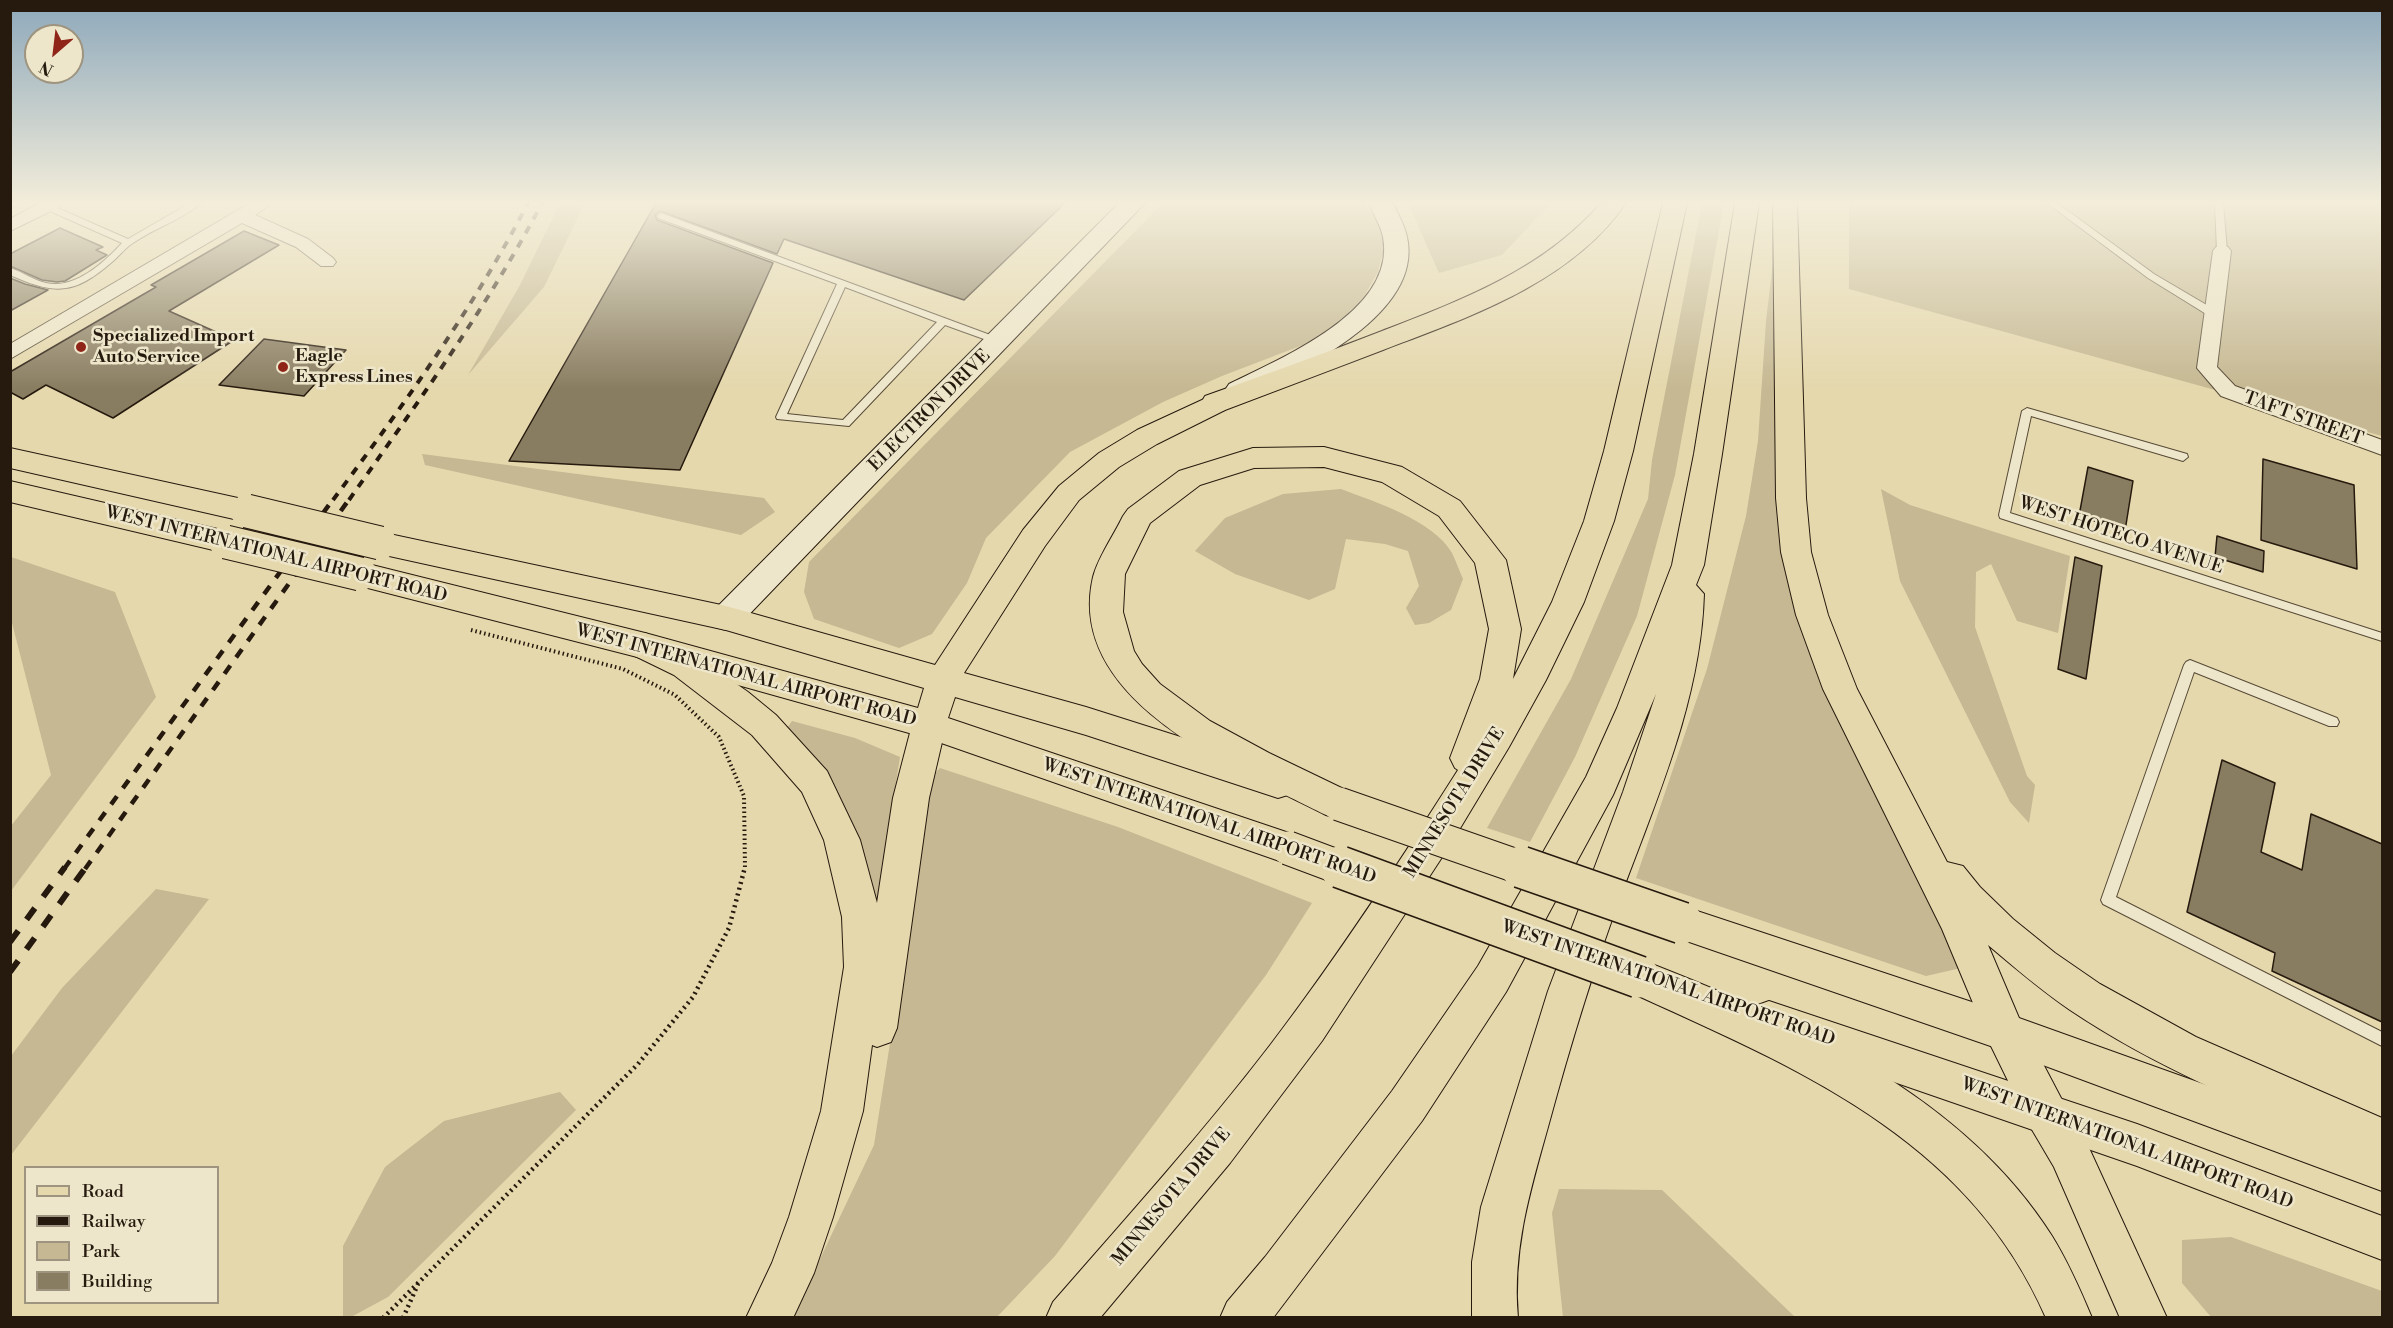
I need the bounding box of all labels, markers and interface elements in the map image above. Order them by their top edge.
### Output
north arrow [24,24,84,84]
text: N [36,56,57,80]
place label: Specialized Import Auto Service [93,326,254,368]
marker: Specialized Import Auto Service [74,340,88,354]
place label: Eagle Express Lines [295,346,413,388]
street label: ELECTRON DRIVE [865,346,995,476]
marker: Eagle Express Lines [276,360,290,374]
street label: TAFT STREET [2240,387,2366,451]
street label: WEST HOTECO AVENUE [2016,493,2226,579]
street label: WEST INTERNATIONAL AIRPORT ROAD [103,502,449,608]
street label: WEST INTERNATIONAL AIRPORT ROAD [573,620,919,732]
street label: MINNESOTA DRIVE [1400,724,1510,882]
street label: WEST INTERNATIONAL AIRPORT ROAD [1039,755,1379,889]
street label: WEST INTERNATIONAL AIRPORT ROAD [1498,917,1838,1051]
street label: WEST INTERNATIONAL AIRPORT ROAD [1958,1074,2296,1214]
street label: MINNESOTA DRIVE [1108,1124,1236,1270]
legend [24,1166,219,1304]
text: Road [82,1180,124,1203]
text: Railway [82,1210,145,1233]
text: Park [82,1240,119,1263]
text: Building [82,1270,152,1293]

